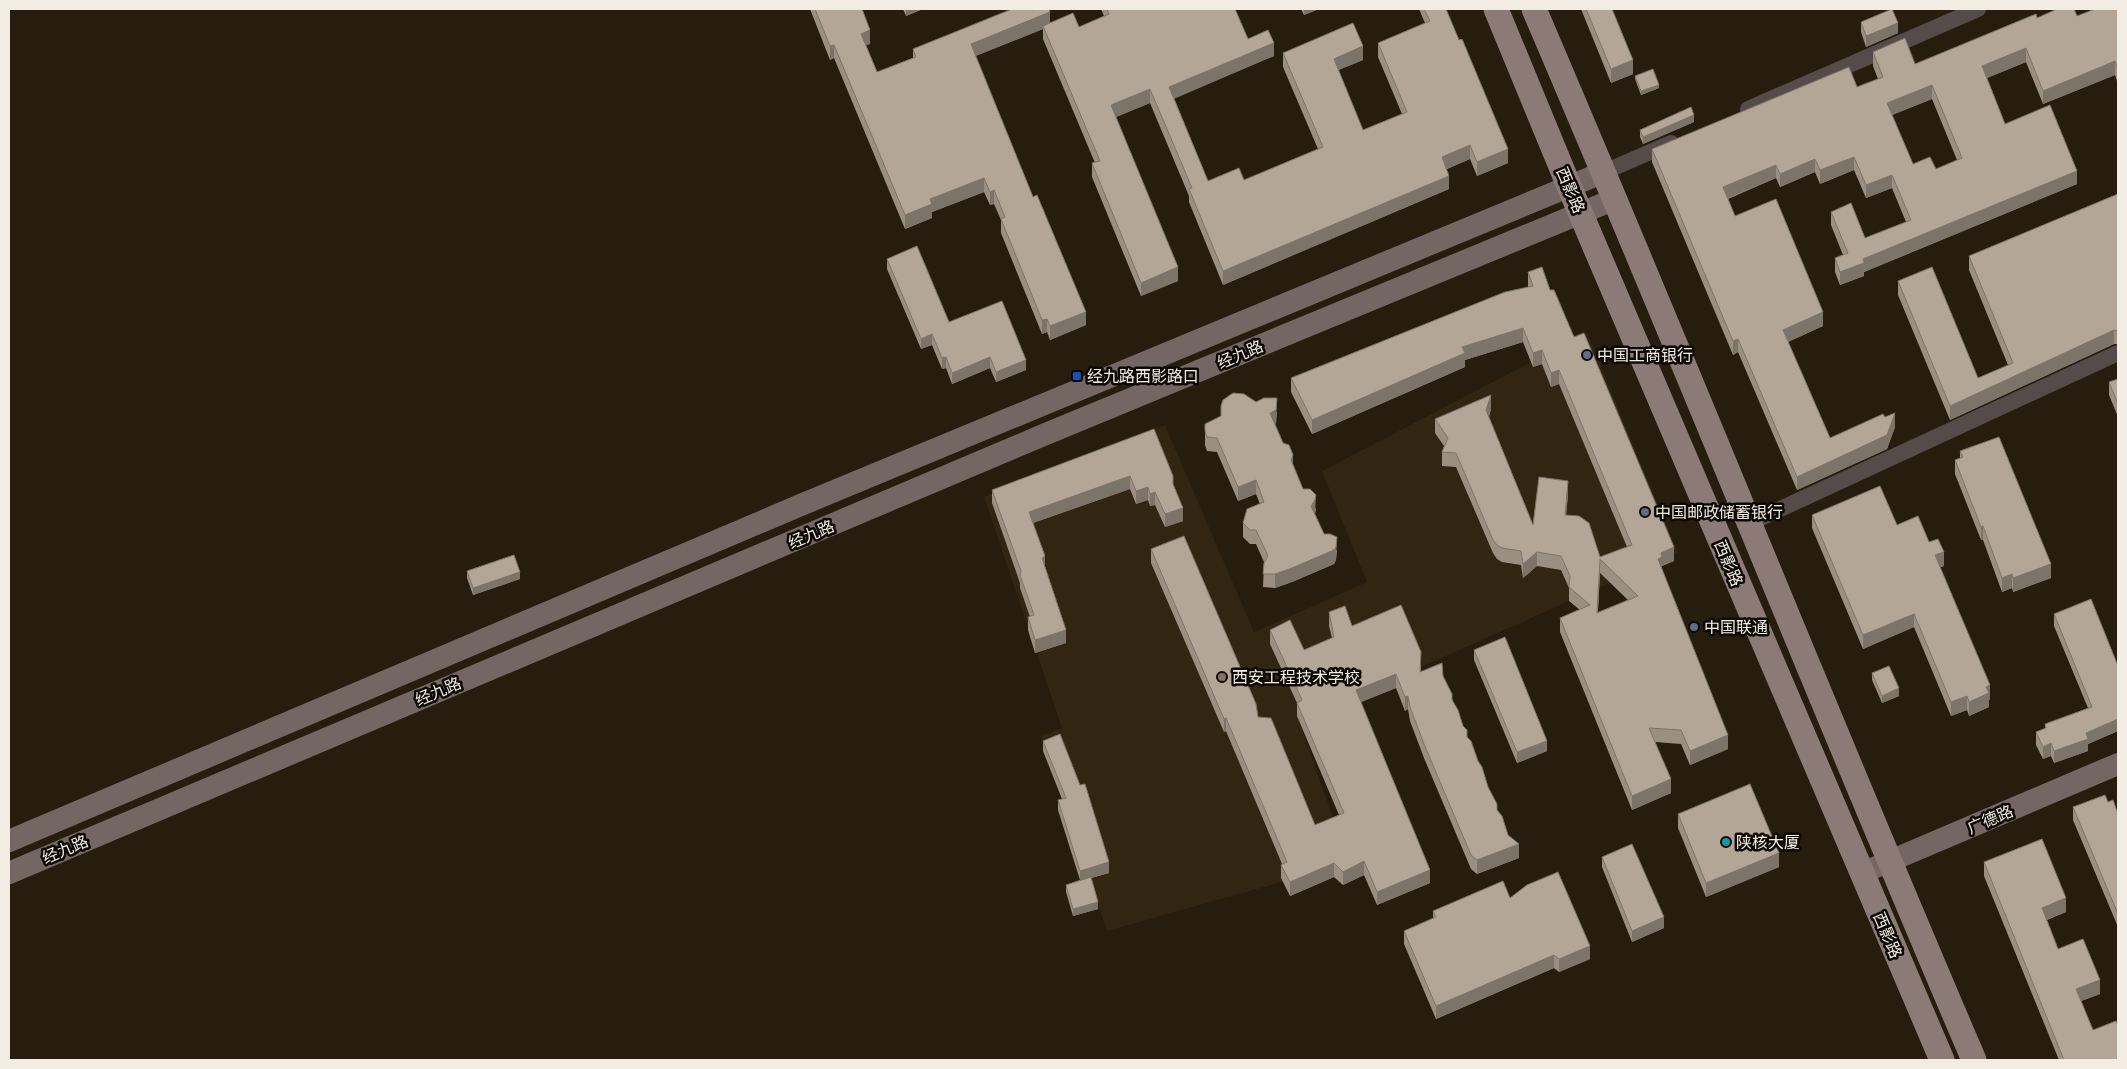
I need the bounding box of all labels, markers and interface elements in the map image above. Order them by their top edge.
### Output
street label: 西影路 [1551,165,1588,217]
street label: 经九路 [1215,337,1267,374]
place label: 中国工商银行 [1597,347,1693,367]
marker: 中国工商银行 [1581,349,1593,361]
place label: 经九路西影路口 [1087,368,1199,388]
marker: 经九路西影路口 [1071,370,1083,382]
place label: 中国邮政储蓄银行 [1655,504,1783,524]
marker: 中国邮政储蓄银行 [1639,506,1651,518]
street label: 经九路 [786,517,838,554]
street label: 西影路 [1709,538,1746,590]
place label: 中国联通 [1704,619,1768,639]
marker: 中国联通 [1688,621,1700,633]
place label: 西安工程技术学校 [1232,669,1360,689]
marker: 西安工程技术学校 [1216,671,1228,683]
street label: 经九路 [413,674,465,711]
street label: 广德路 [1965,802,2017,839]
street label: 经九路 [40,832,92,869]
place label: 陕核大厦 [1736,834,1800,854]
marker: 陕核大厦 [1720,836,1732,848]
street label: 西影路 [1868,910,1905,962]

